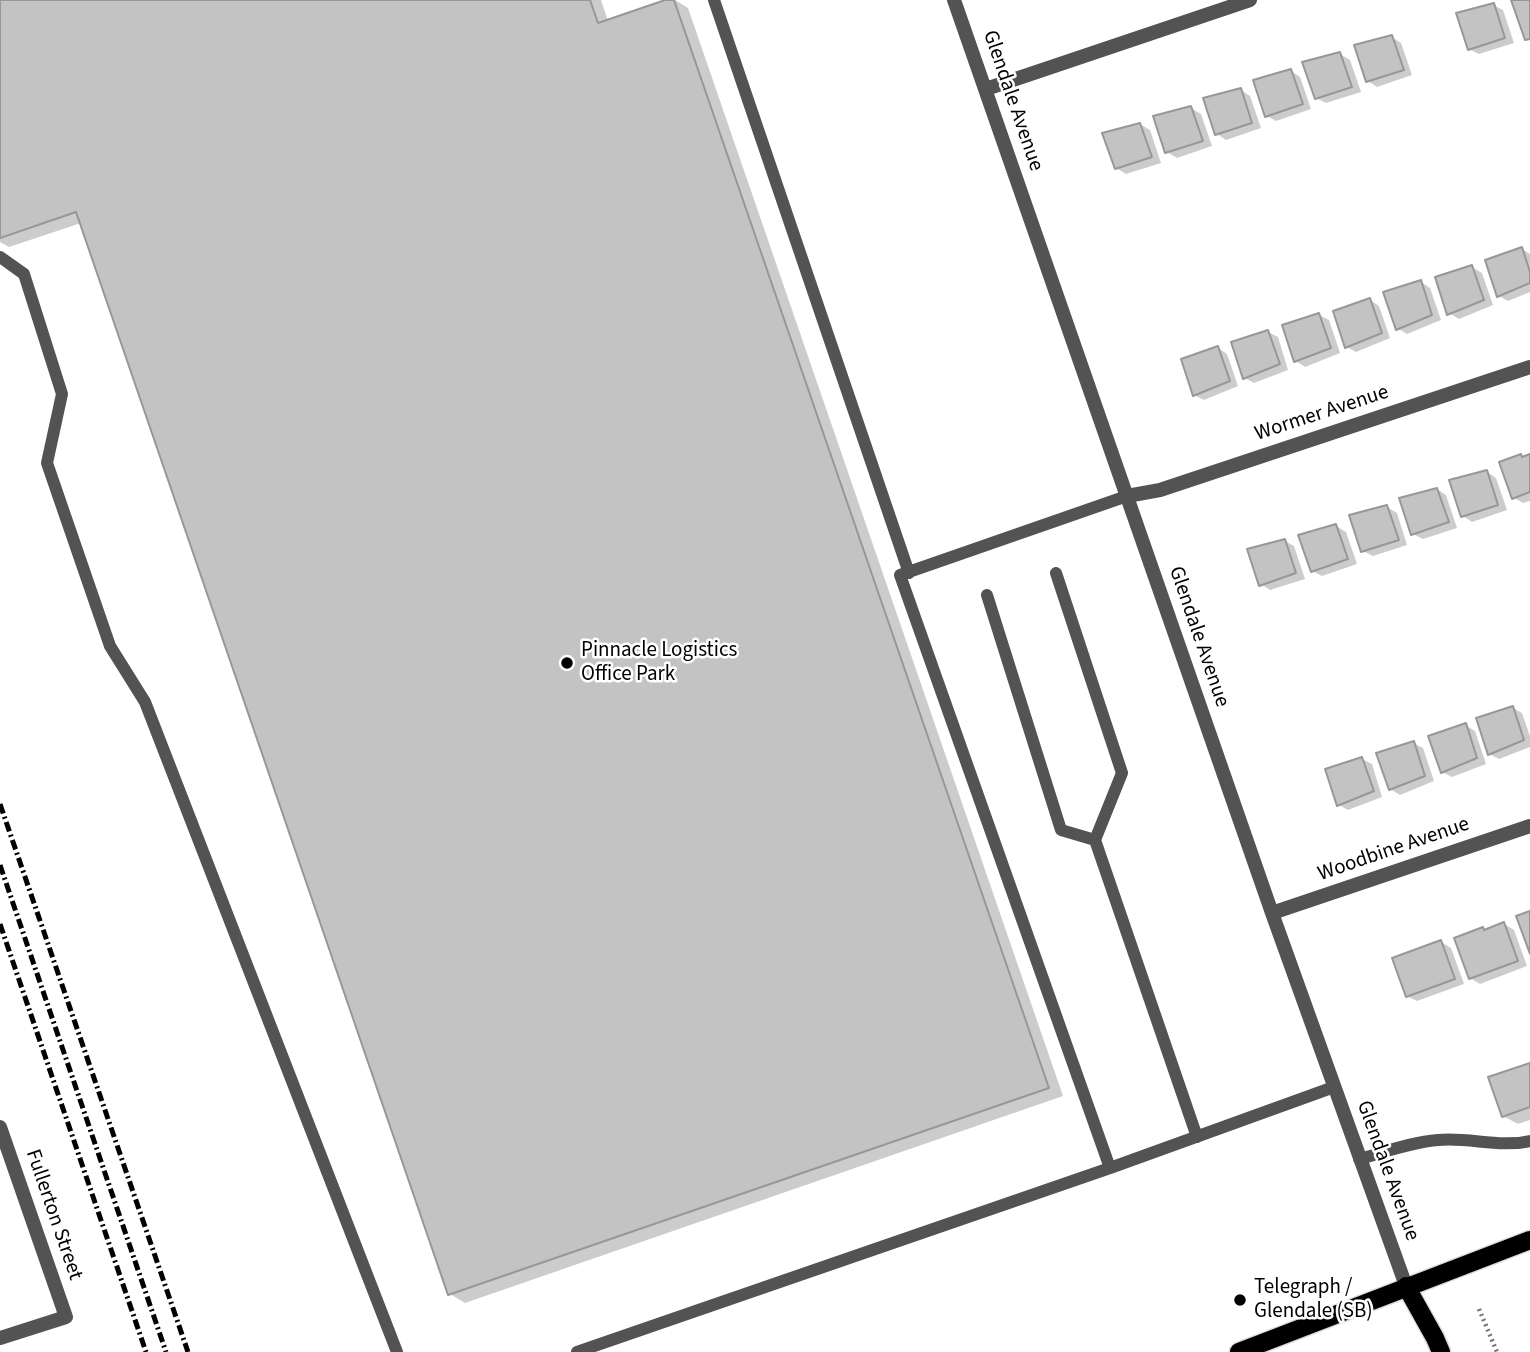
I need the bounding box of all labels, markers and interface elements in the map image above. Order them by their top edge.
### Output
street label: Glendale Avenue [976,27,1048,175]
street label: Wormer Avenue [1252,381,1392,447]
street label: Glendale Avenue [1162,563,1234,711]
place label: Pinnacle Logistics Office Park [581,638,737,688]
marker: Pinnacle Logistics Office Park [559,655,575,671]
street label: Woodbine Avenue [1315,812,1473,888]
street label: Glendale Avenue [1350,1098,1424,1244]
street label: Fullerton Street [19,1146,87,1284]
place label: Telegraph / Glendale (SB) [1254,1275,1373,1325]
marker: Telegraph / Glendale (SB) [1232,1292,1248,1308]

